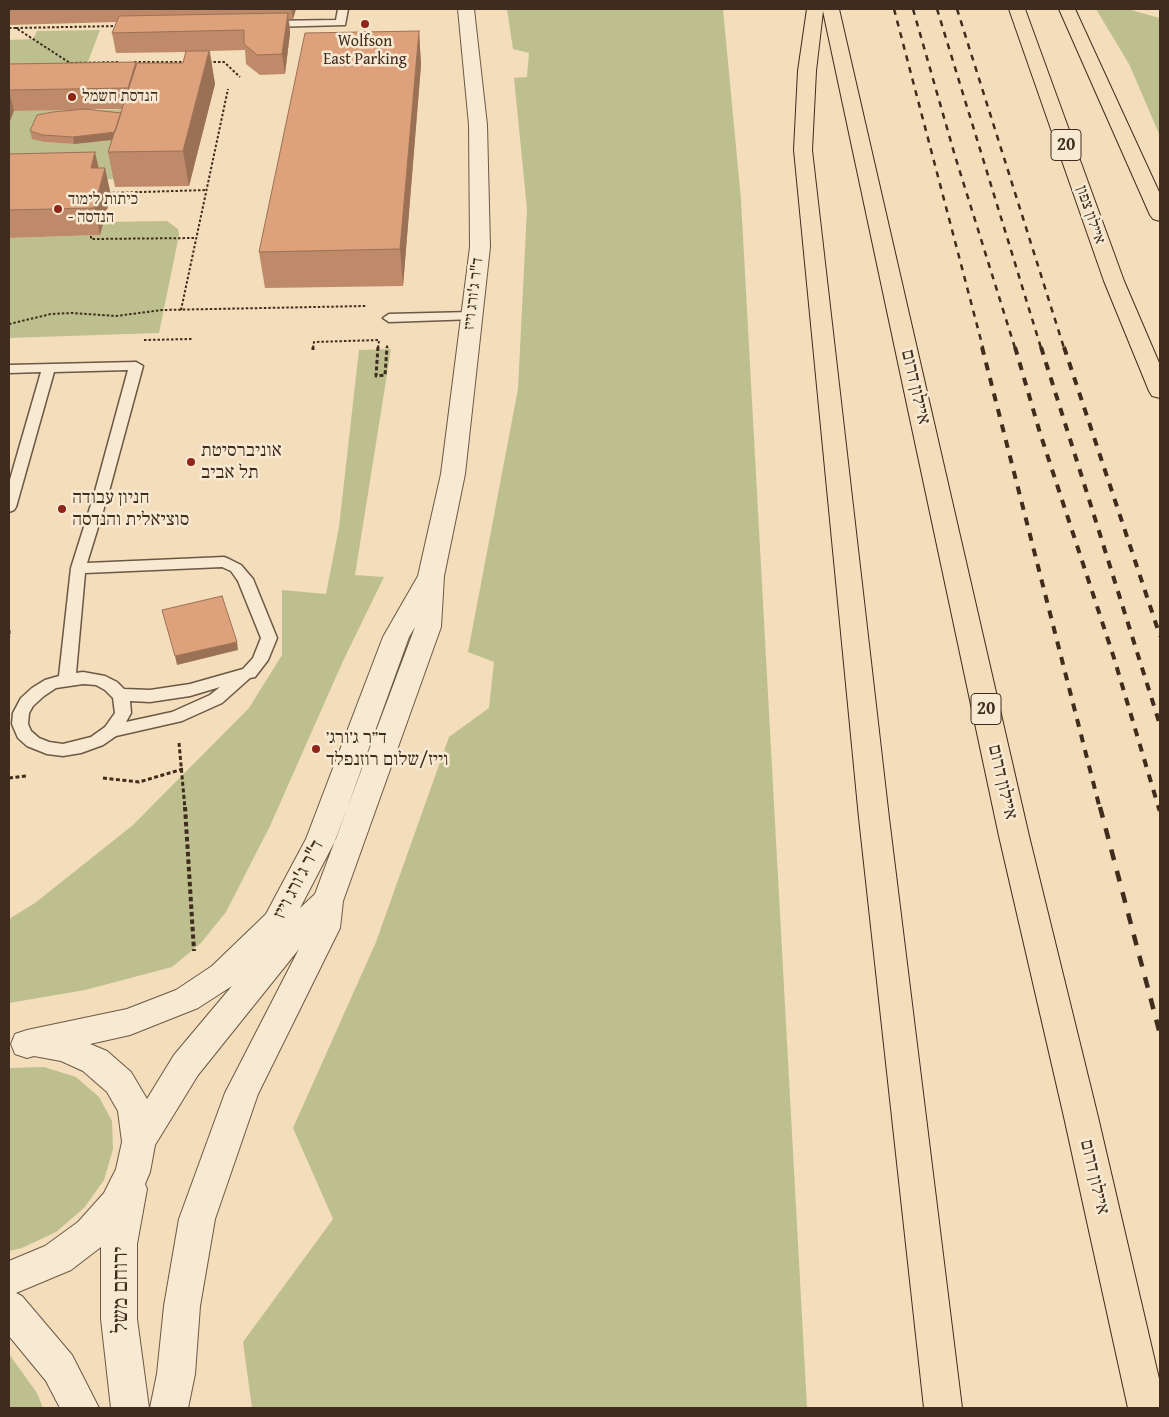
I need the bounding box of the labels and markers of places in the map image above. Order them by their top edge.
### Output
marker: Wolfson East Parking [359,18,371,30]
place label: Wolfson East Parking [323,32,407,70]
place label: הנדסת חשמל [82,87,158,107]
marker: הנדסת חשמל [66,91,78,103]
place label: כיתות לימוד - הנדסה [68,190,138,228]
marker: כיתות לימוד - הנדסה [52,203,64,215]
place label: אוניברסיטת תל אביב [201,440,282,484]
marker: אוניברסיטת תל אביב [185,456,197,468]
place label: חניון עבודה סוציאלית והנדסה [72,487,189,531]
marker: חניון עבודה סוציאלית והנדסה [56,503,68,515]
place label: ד״ר ג׳ורג׳ וייז/שלום רוזנפלד [326,727,448,771]
marker: ד״ר ג׳ורג׳ וייז/שלום רוזנפלד [310,743,322,755]

